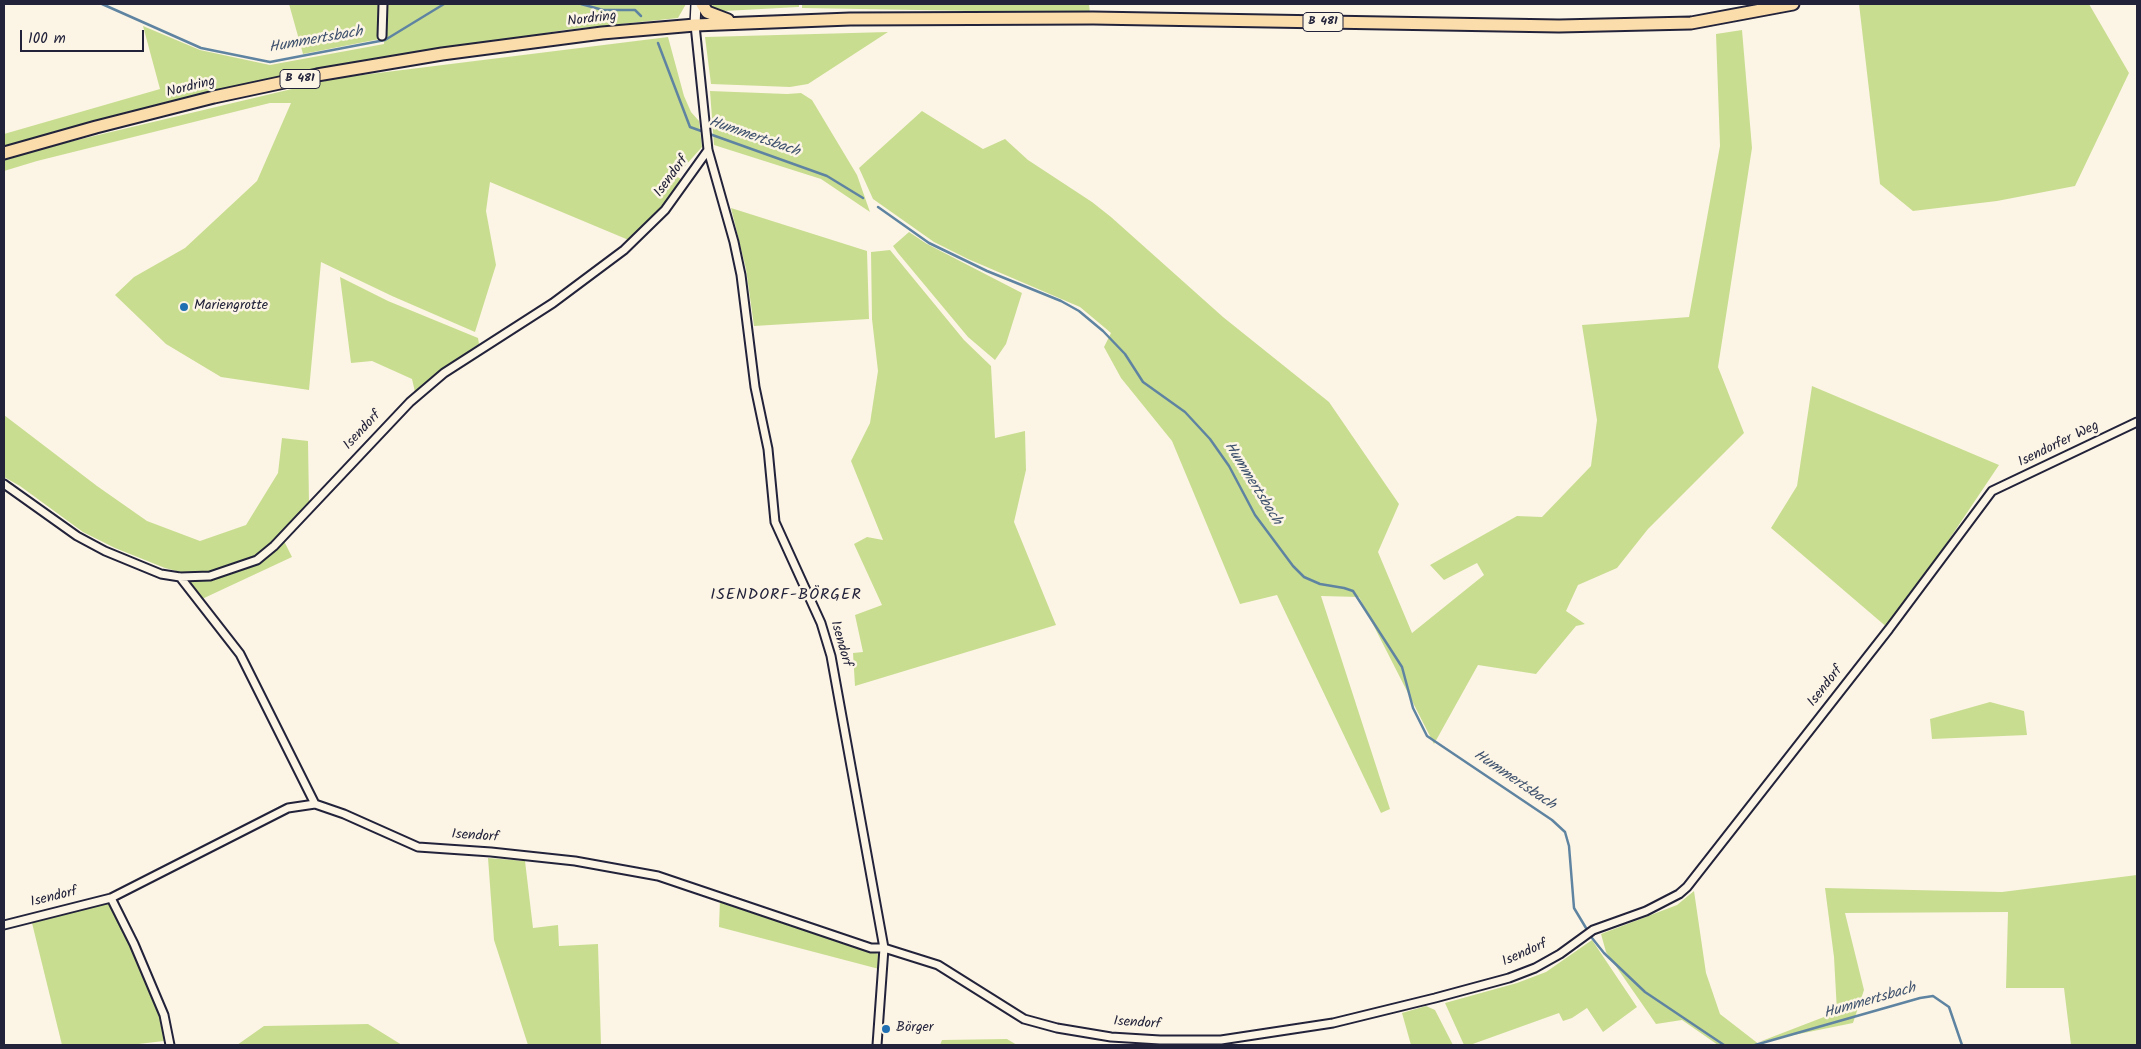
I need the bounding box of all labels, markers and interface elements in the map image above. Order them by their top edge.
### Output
street label: Nordring [566,9,618,31]
road number: B 481 [1303,13,1343,32]
scale bar [22,20,146,52]
water label: Hummertsbach [268,24,364,58]
text: 100 m [28,27,66,51]
road number: B 481 [280,70,320,88]
street label: Nordring [165,74,217,102]
water label: Hummertsbach [706,114,802,162]
street label: Isendorf [651,153,693,201]
place label: Mariengrotte [194,299,268,315]
marker: Mariengrotte [178,301,190,313]
street label: Isendorf [341,408,385,454]
street label: Isendorfer Weg [2016,418,2102,472]
water label: Hummertsbach [1219,439,1285,529]
district label: ISENDORF-BÖRGER [708,586,864,606]
street label: Isendorf [825,619,855,669]
street label: Isendorf [1805,663,1847,711]
water label: Hummertsbach [1470,747,1558,815]
street label: Isendorf [451,827,499,847]
street label: Isendorf [29,884,79,912]
street label: Isendorf [1500,937,1550,971]
water label: Hummertsbach [1822,980,1918,1024]
street label: Isendorf [1113,1014,1161,1034]
place label: Börger [896,1021,933,1037]
marker: Börger [880,1023,892,1035]

